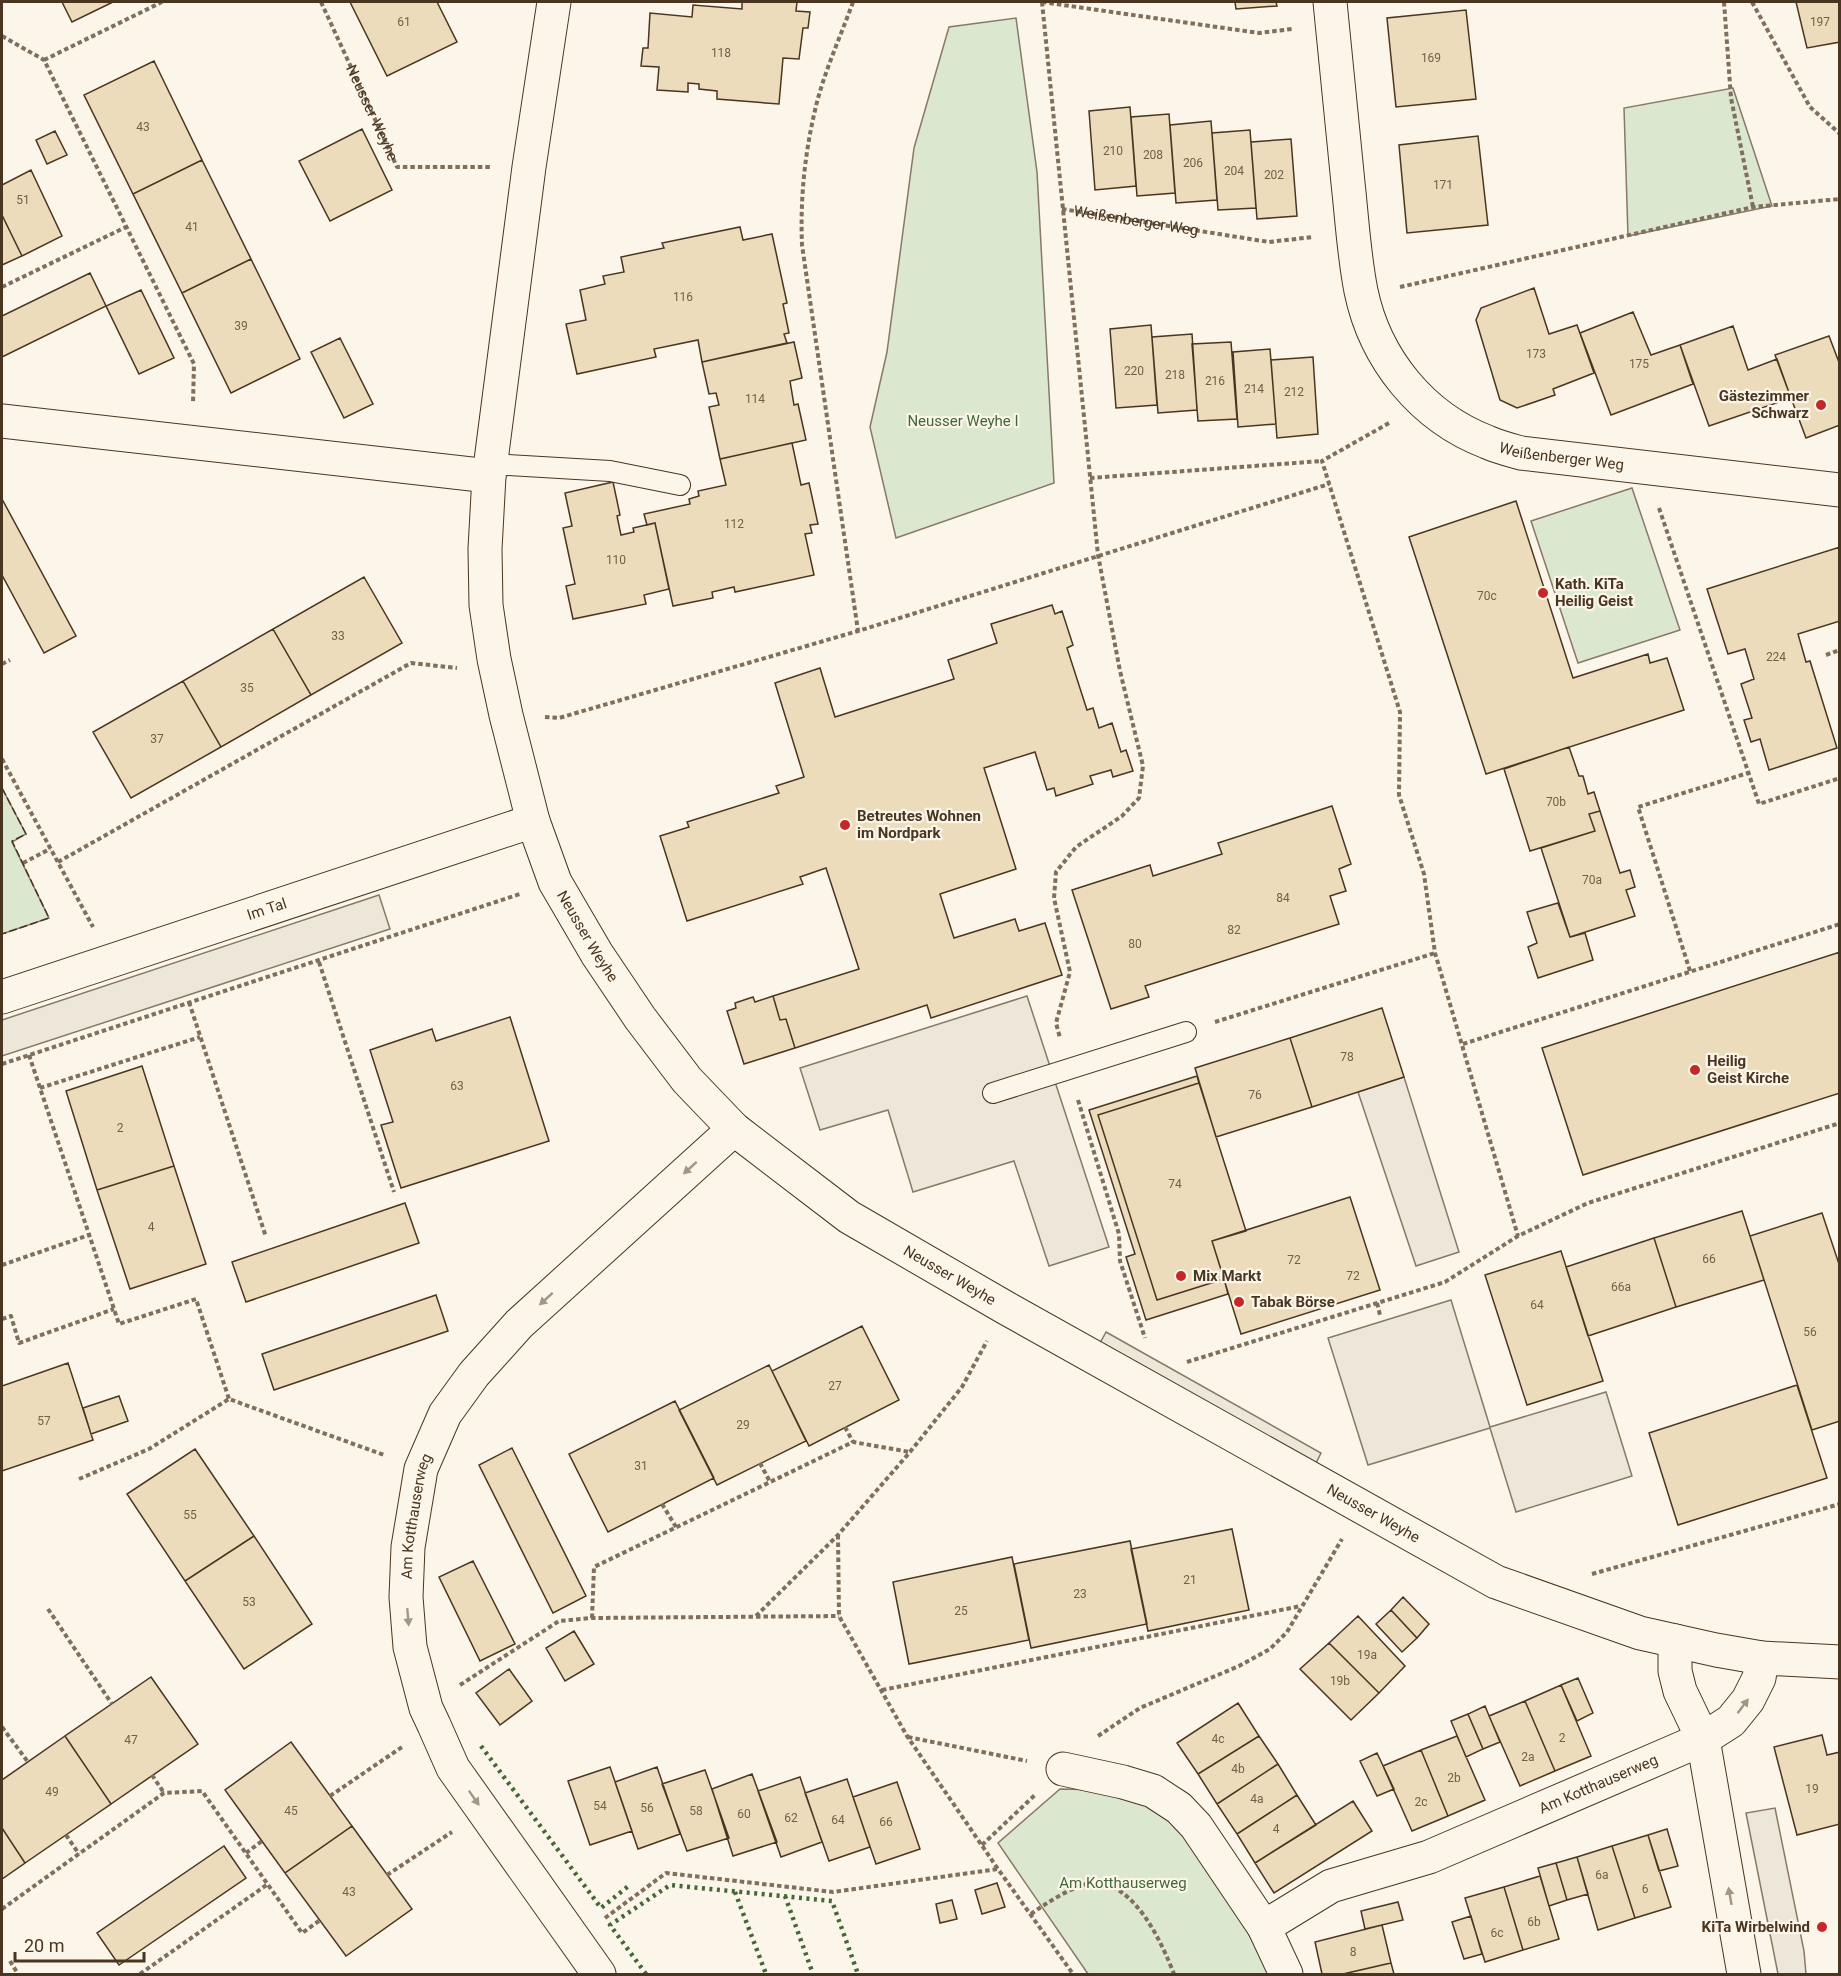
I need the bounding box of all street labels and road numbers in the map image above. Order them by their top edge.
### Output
street label: Neusser Weyhe [342,62,402,164]
street label: Weißenberger Weg [1072,202,1200,240]
street label: Weißenberger Weg [1497,438,1625,474]
street label: Neusser Weyhe [553,887,622,985]
street label: Im Tal [245,894,289,924]
street label: Neusser Weyhe [900,1242,999,1309]
street label: Am Kotthauserweg [398,1451,436,1580]
street label: Neusser Weyhe [1324,1480,1423,1547]
street label: Am Kotthauserweg [1536,1751,1661,1818]

